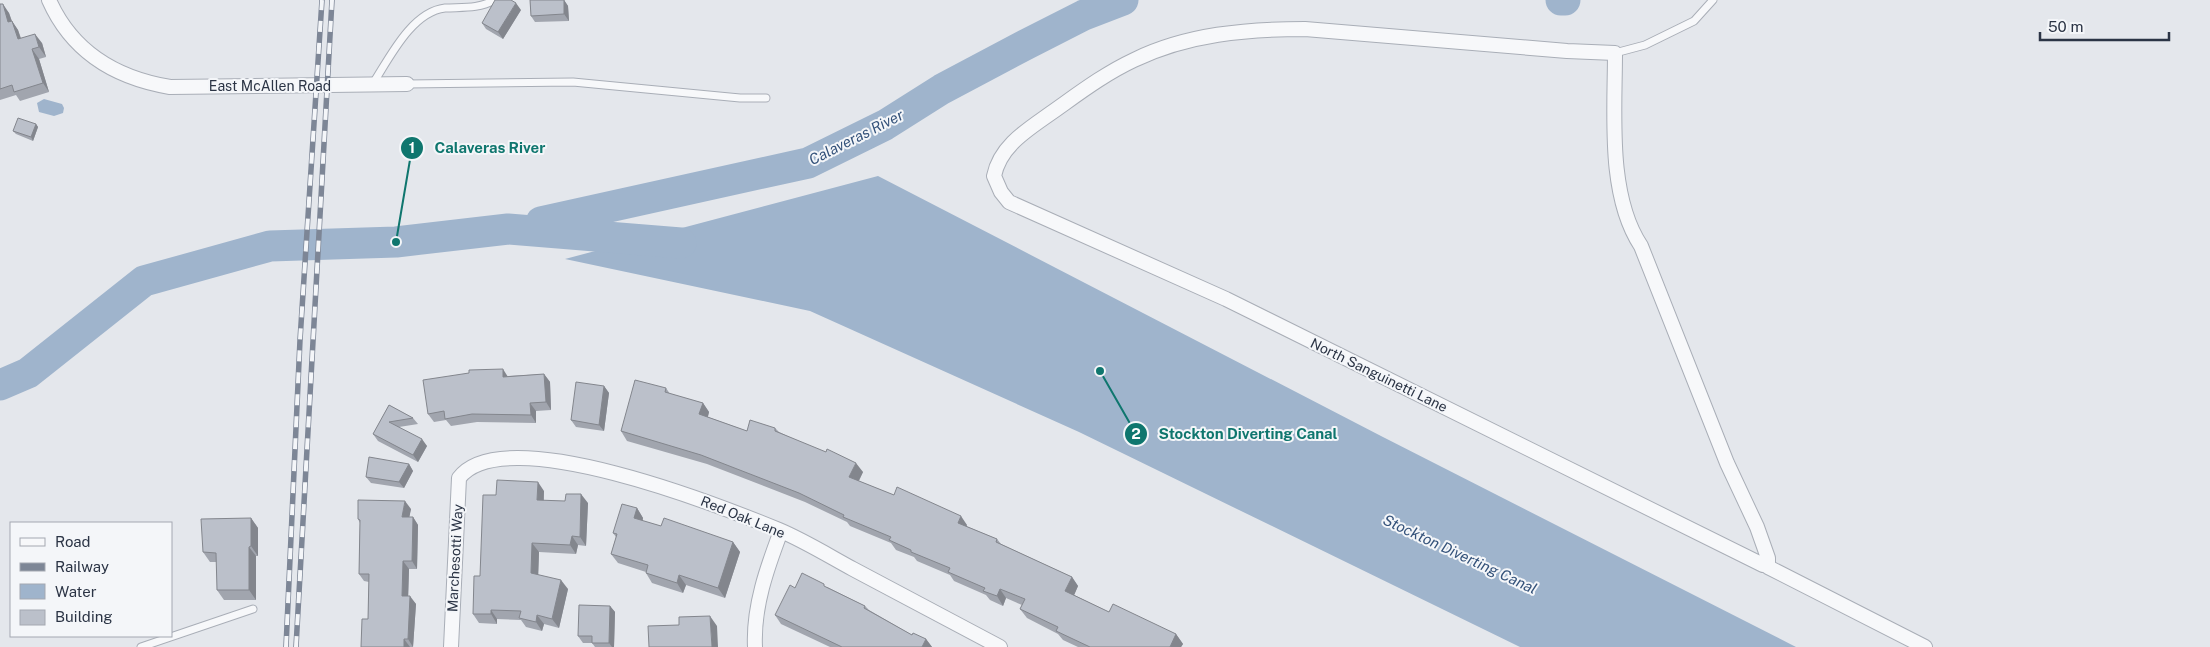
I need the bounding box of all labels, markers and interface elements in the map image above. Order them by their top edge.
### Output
scale bar [2040,10,2169,42]
text: 50 m [2048,18,2083,35]
street label: East McAllen Road [209,78,331,94]
water label: Calaveras River [806,106,906,168]
callout: Calaveras River [399,133,555,163]
text: 1 [409,139,415,156]
text: Calaveras River [435,139,545,156]
street label: North Sanguinetti Lane [1308,335,1450,415]
callout: Stockton Diverting Canal [1124,419,1348,449]
text: 2 [1131,425,1141,442]
text: Stockton Diverting Canal [1158,425,1338,442]
street label: Red Oak Lane [698,493,788,541]
street label: Marchesotti Way [444,503,466,612]
water label: Stockton Diverting Canal [1380,511,1540,597]
legend [10,522,172,637]
text: Road [55,533,91,550]
text: Railway [55,558,109,575]
text: Water [55,583,97,600]
text: Building [55,608,113,625]

